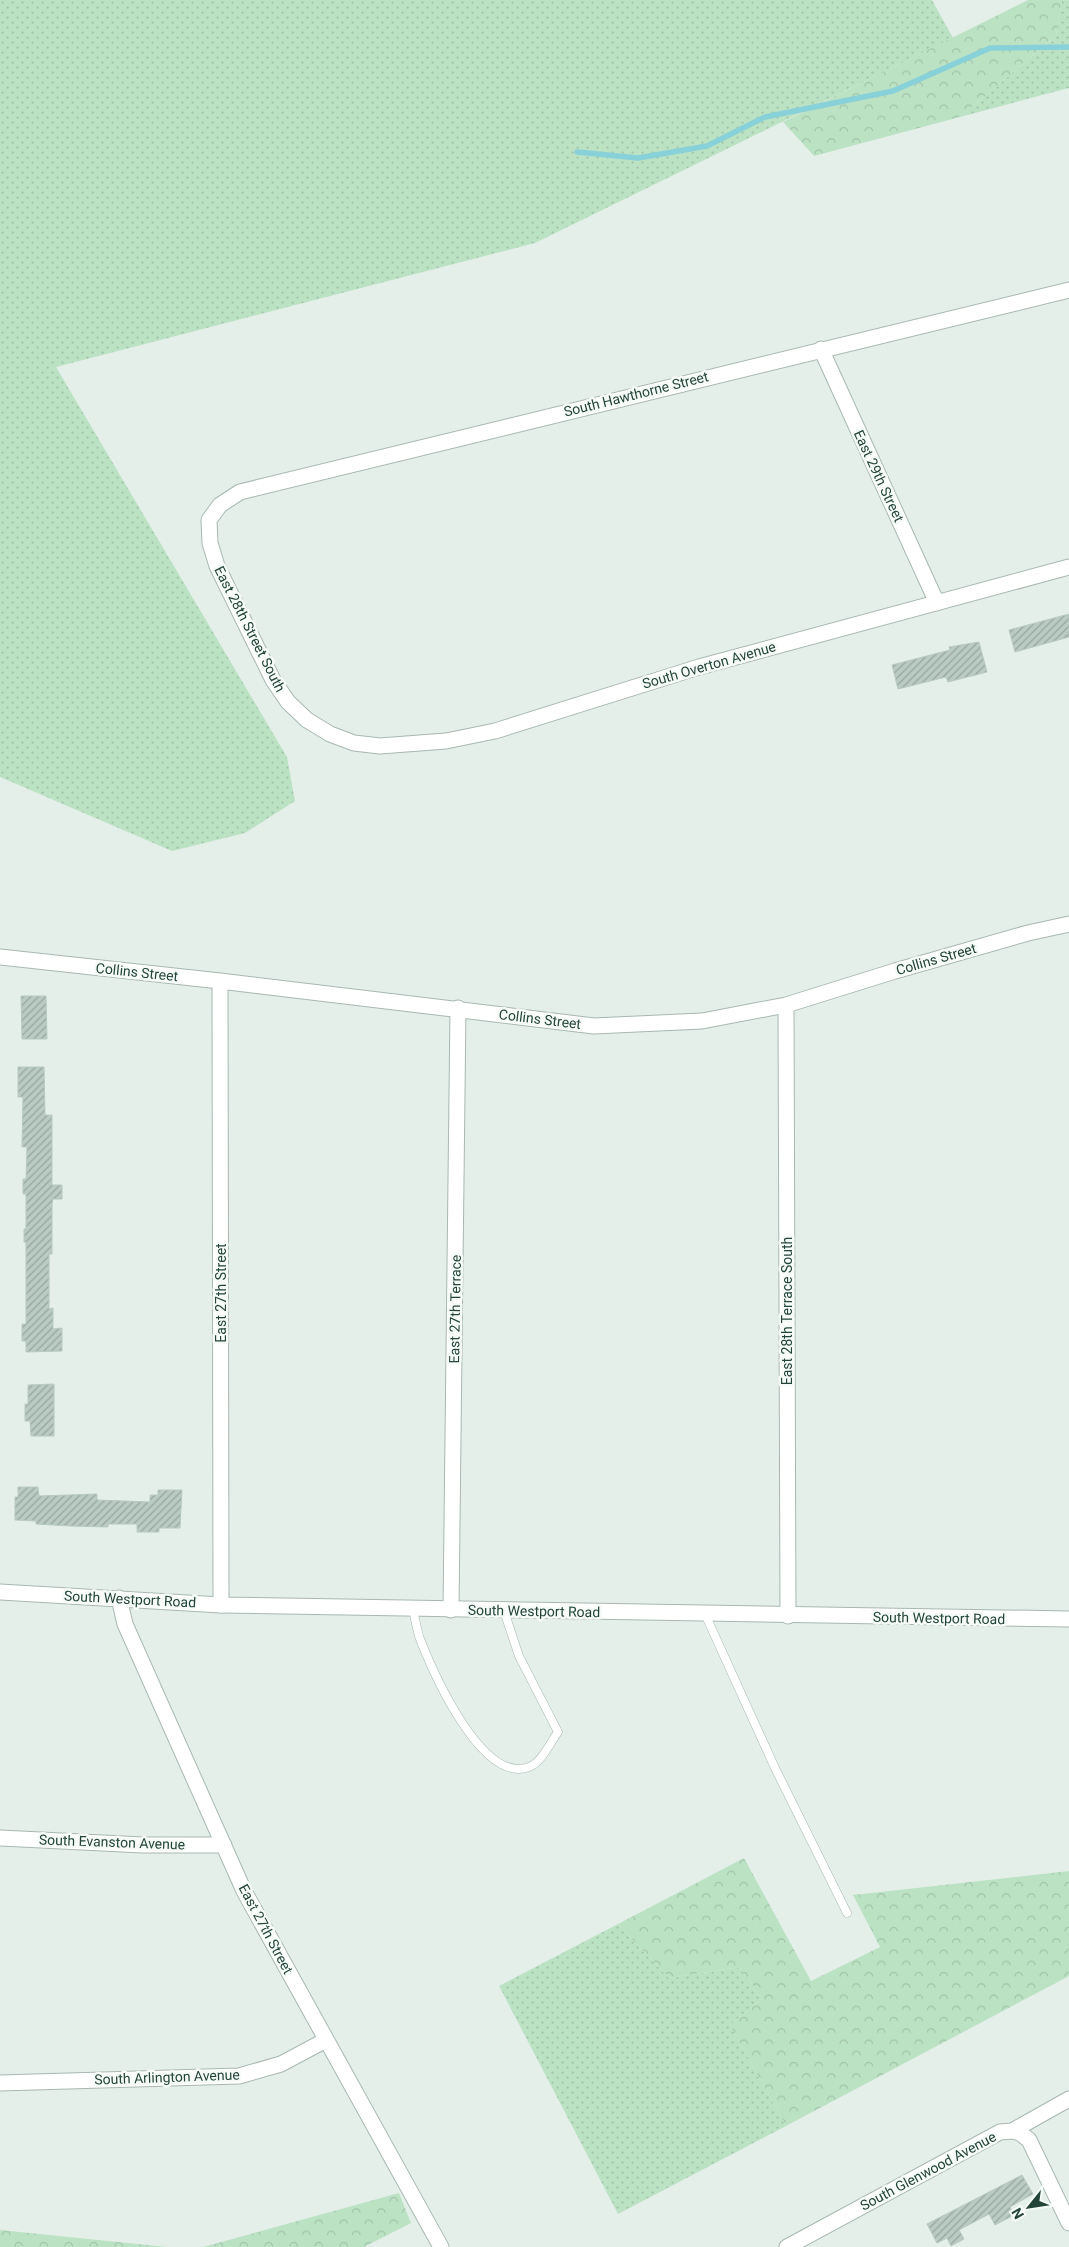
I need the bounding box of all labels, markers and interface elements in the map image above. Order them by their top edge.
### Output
street label: South Hawthorne Street [562,368,710,420]
street label: East 29th Street [851,428,907,525]
street label: East 28th Street South [211,563,289,695]
street label: South Overton Avenue [640,638,778,692]
street label: Collins Street [894,940,978,978]
street label: Collins Street [95,960,179,984]
street label: Collins Street [498,1006,582,1032]
street label: East 28th Terrace South [779,1237,795,1385]
street label: East 27th Street [213,1243,229,1343]
street label: East 27th Terrace [446,1254,464,1364]
street label: South Westport Road [64,1588,196,1610]
street label: South Westport Road [468,1602,600,1620]
street label: South Westport Road [873,1609,1005,1627]
street label: South Evanston Avenue [39,1831,185,1853]
street label: East 27th Street [236,1881,297,1977]
street label: South Arlington Avenue [94,2066,240,2088]
street label: South Glenwood Avenue [857,2128,999,2214]
north arrow [1004,2182,1054,2232]
text: N [1008,2205,1027,2222]

